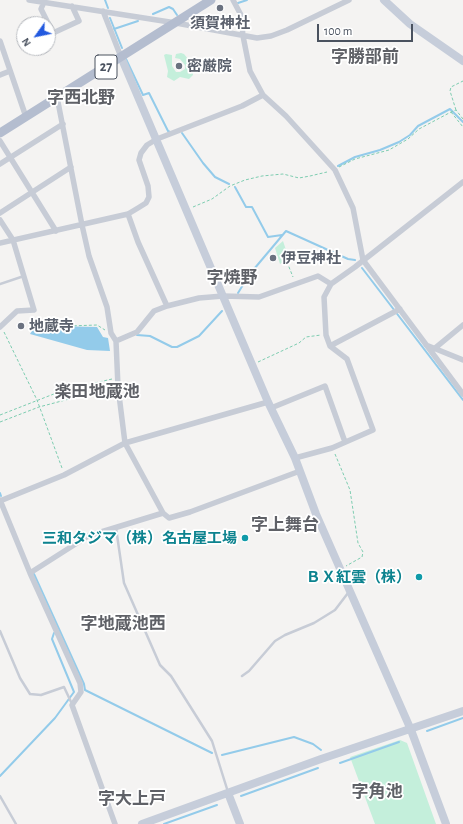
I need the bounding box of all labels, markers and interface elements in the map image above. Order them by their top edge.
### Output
marker: 須賀神社 [215,3,225,13]
place label: 須賀神社 [190,14,250,32]
north arrow [16,16,56,56]
scale bar [319,16,415,42]
text: 100 m [324,25,352,37]
text: N [20,36,33,48]
district label: 字勝部前 [331,47,399,67]
road number: 27 [95,55,117,79]
place label: 密厳院 [187,57,232,75]
marker: 密厳院 [174,61,184,71]
district label: 字西北野 [47,88,115,108]
place label: 伊豆神社 [281,249,341,267]
marker: 伊豆神社 [268,253,278,263]
district label: 字焼野 [207,268,257,288]
place label: 地蔵寺 [29,317,74,335]
marker: 地蔵寺 [16,321,26,331]
district label: 楽田地蔵池 [55,382,139,402]
district label: 字上舞台 [251,515,319,535]
place label: 三和タジマ（株）名古屋工場 [42,529,237,547]
marker: 三和タジマ（株）名古屋工場 [240,533,250,543]
place label: ＢＸ紅雲（株） [306,568,411,586]
marker: ＢＸ紅雲（株） [414,572,424,582]
district label: 字地蔵池西 [81,614,165,634]
district label: 字角池 [352,782,402,802]
district label: 字大上戸 [98,789,166,809]

